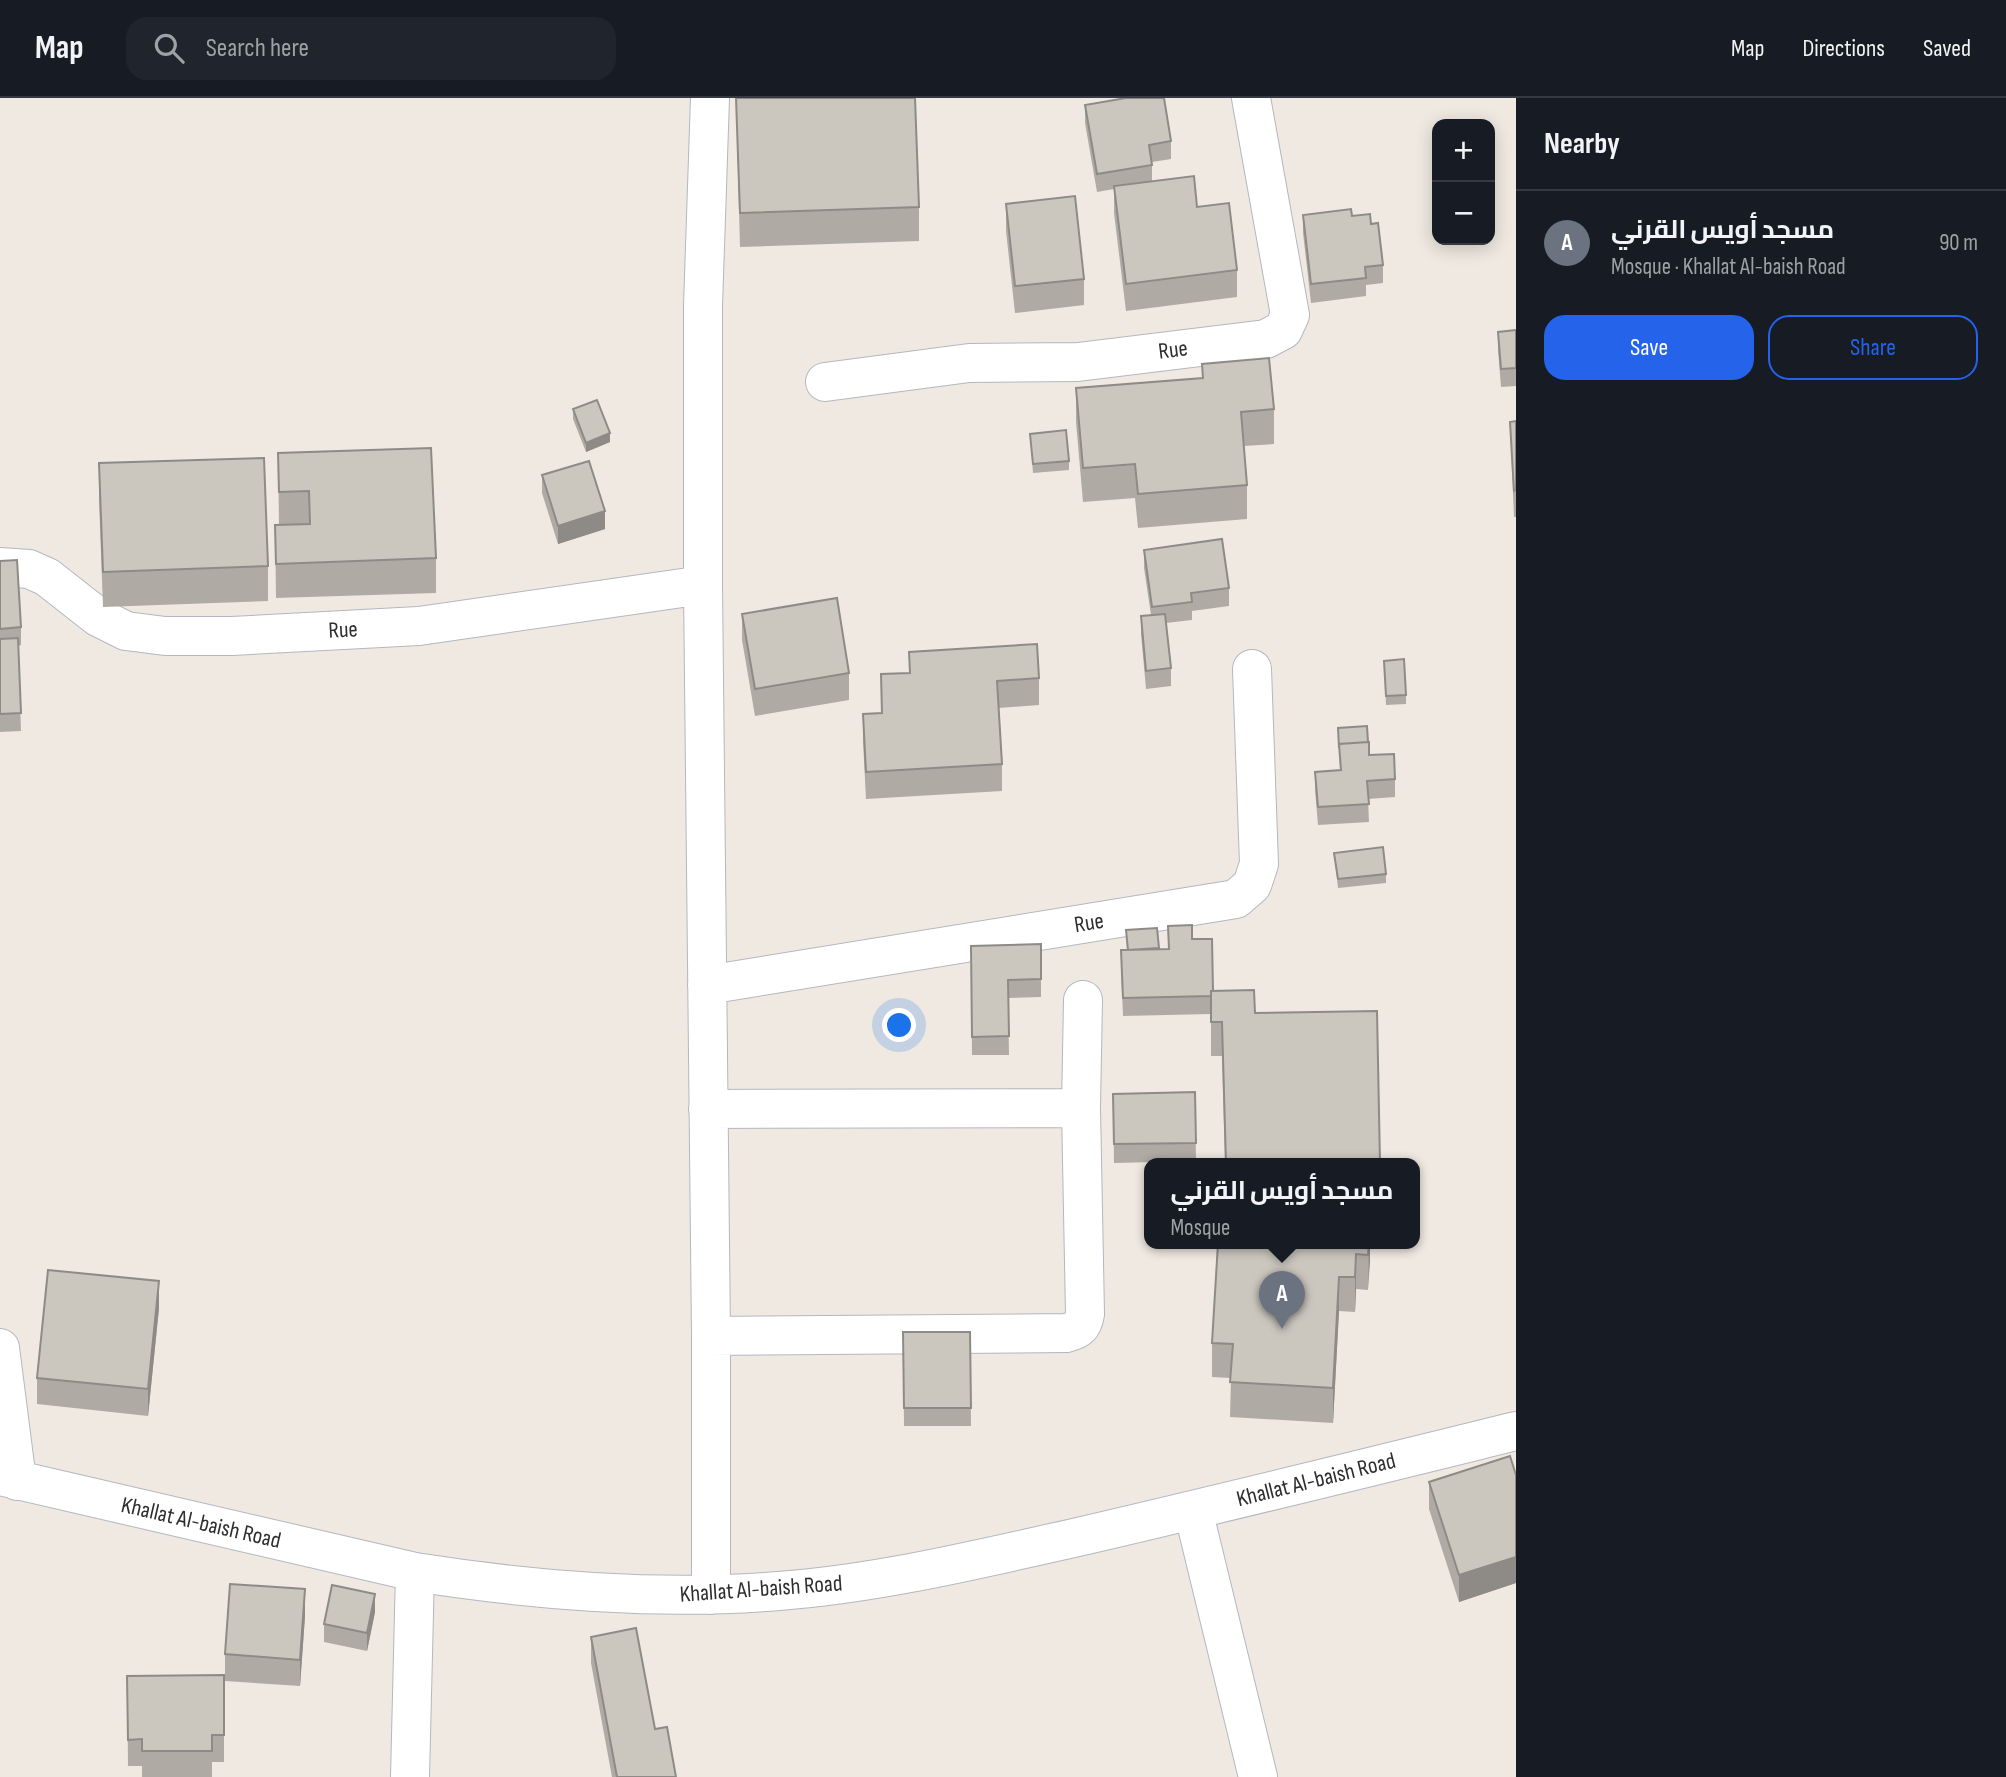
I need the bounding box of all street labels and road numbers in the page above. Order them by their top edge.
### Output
street label: Rue [1157,334,1189,366]
street label: Rue [328,615,358,645]
street label: Rue [1072,907,1106,939]
street label: Khallat Al-baish Road [1234,1447,1398,1513]
street label: Khallat Al-baish Road [119,1491,283,1555]
street label: Khallat Al-baish Road [679,1569,843,1609]

